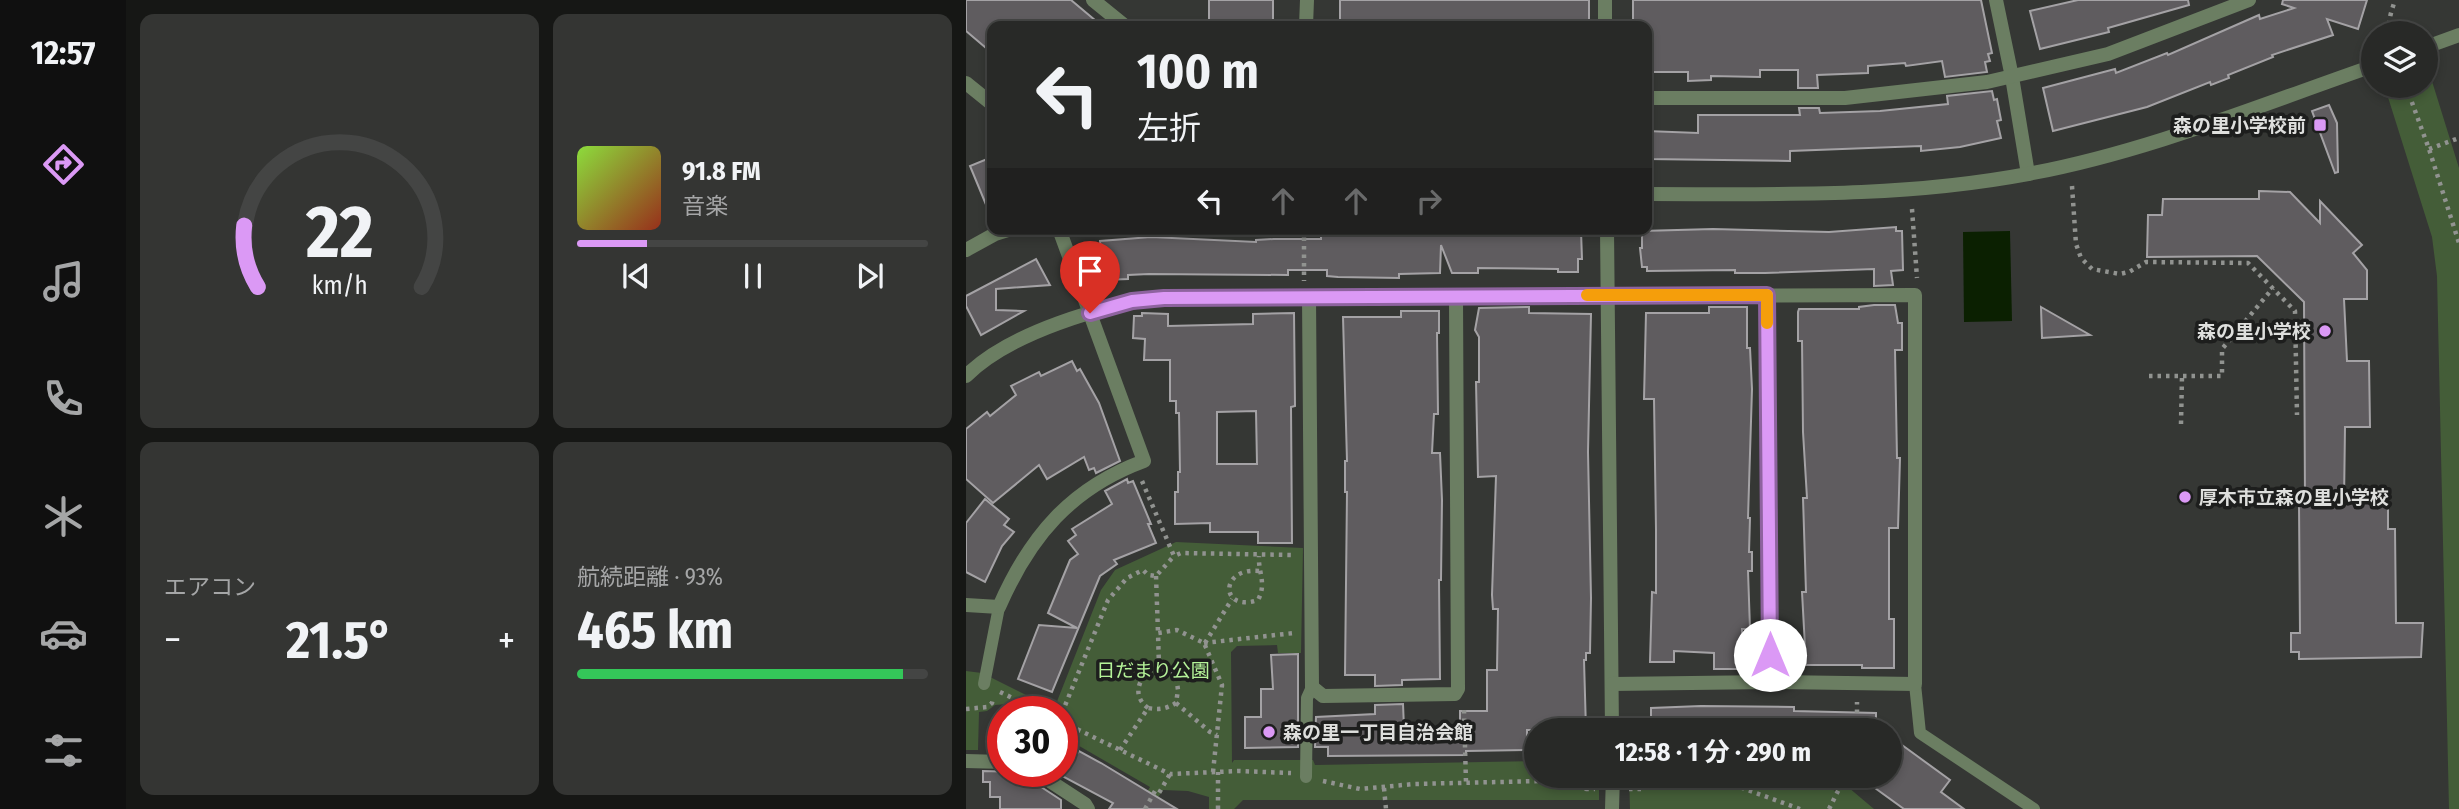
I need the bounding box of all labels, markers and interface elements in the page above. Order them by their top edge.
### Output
map controls [2361,21,2438,98]
button: layers [2361,21,2438,98]
text: 12:57 [31,34,95,72]
text: 100 m [1137,42,1259,101]
icon: left [1022,49,1113,140]
text: 左折 [1137,109,1201,147]
place label: 森の里小学校前 [2173,114,2306,137]
marker: 森の里小学校前 [2312,117,2328,133]
icon: directions [39,140,88,189]
text: 91.8 FM [682,156,761,187]
icon: left [1191,182,1229,220]
icon: ahead [1264,182,1302,220]
icon: ahead [1337,182,1375,220]
icon: right [1410,182,1448,220]
text: 22 [305,189,373,276]
text: 音楽 [682,192,728,220]
pin [1060,241,1120,313]
icon: arrive [1071,252,1109,290]
icon: music [39,257,88,306]
icon: previous [617,257,655,295]
icon: pause [734,257,772,295]
icon: next [851,257,889,295]
text: km/h [312,271,367,301]
place label: 森の里小学校 [2197,320,2311,343]
marker: 森の里小学校 [2317,323,2333,339]
icon: phone [39,374,88,423]
place label: 厚木市立森の里小学校 [2199,486,2389,509]
marker: 厚木市立森の里小学校 [2177,489,2193,505]
icon: climate [39,492,88,541]
text: 航続距離 · 93% [577,563,723,591]
text: エアコン [164,573,256,601]
text: 465 km [577,599,733,662]
icon: car [39,609,88,658]
text: 21.5° [286,609,393,672]
text: − [164,617,181,663]
text: + [498,617,515,663]
position arrow [1733,618,1807,692]
park label: 日だまり公園 [1096,659,1210,682]
speed limit sign: 30 [987,696,1078,787]
place label: 森の里一丁目自治会館 [1283,721,1473,744]
marker: 森の里一丁目自治会館 [1261,724,1277,740]
icon: filters [39,726,88,775]
text: 12:58 · 1 分 · 290 m [1615,737,1811,768]

